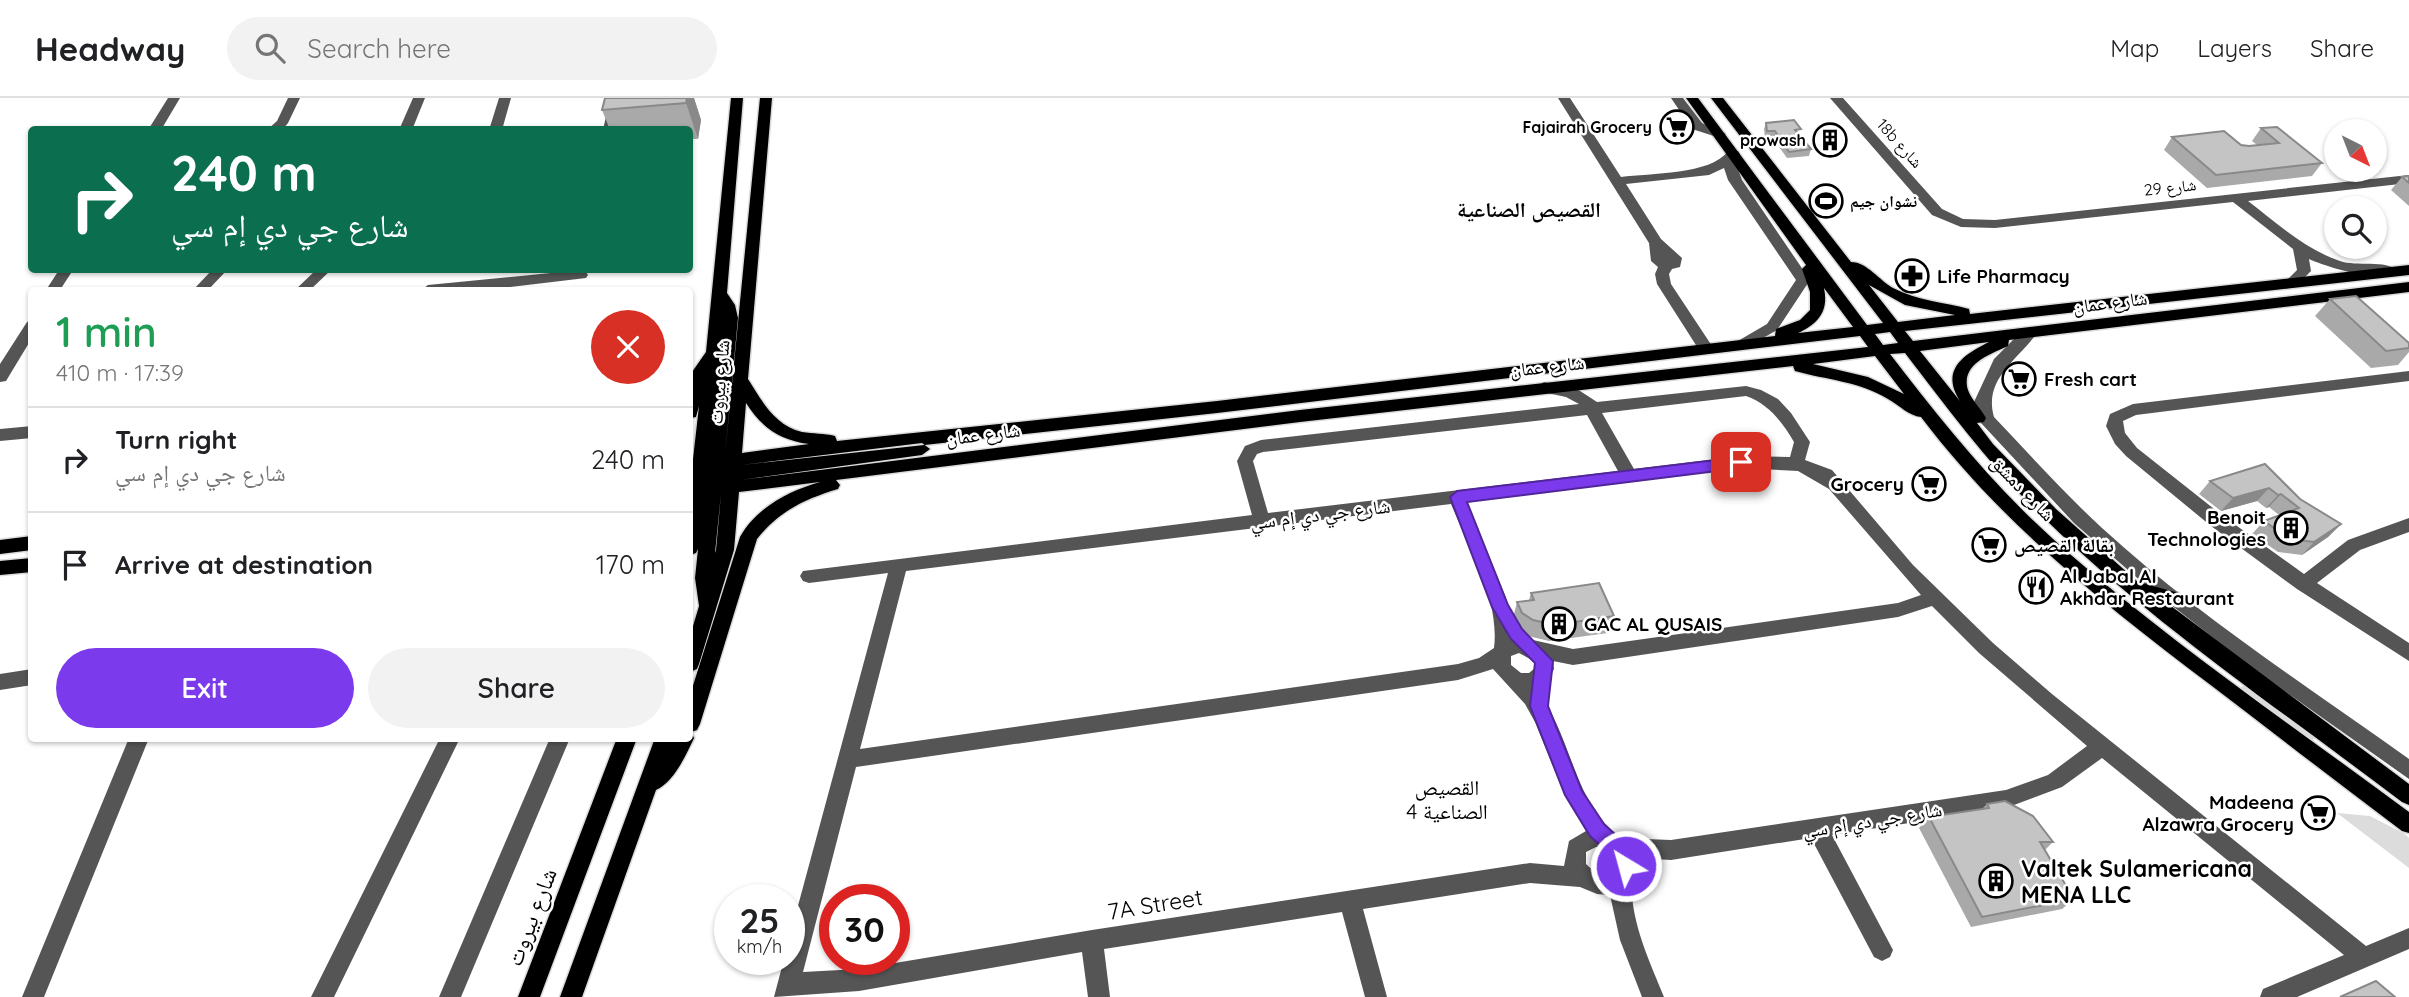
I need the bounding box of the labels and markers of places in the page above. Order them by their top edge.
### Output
supermarket icon: Fajairah Grocery [1658,108,1696,146]
place label: Fajairah Grocery [1523,117,1652,137]
building icon: prowash [1811,121,1849,159]
place label: prowash [1740,130,1806,150]
sports icon: نشوان جيم [1807,182,1845,220]
place label: نشوان جيم [1850,191,1917,213]
pharmacy icon: Life Pharmacy [1893,257,1931,295]
place label: Life Pharmacy [1937,264,2070,288]
supermarket icon: Fresh cart [2000,360,2038,398]
place label: Fresh cart [2044,367,2137,391]
pin [1711,432,1771,492]
supermarket icon: Grocery [1910,465,1948,503]
place label: Grocery [1831,472,1904,496]
place label: Benoit Technologies [2147,505,2266,551]
building icon: Benoit Technologies [2272,509,2310,547]
supermarket icon: بقالة القصيص [1970,526,2008,564]
place label: بقالة القصيص [2014,533,2114,557]
place label: Al Jabal Al Akhdar Restaurant [2060,564,2234,610]
restaurant icon: Al Jabal Al Akhdar Restaurant [2017,568,2055,606]
building icon: GAC AL QUSAIS [1540,605,1578,643]
place label: GAC AL QUSAIS [1584,612,1722,636]
place label: Madeena Alzawra Grocery [2142,790,2294,836]
supermarket icon: Madeena Alzawra Grocery [2299,794,2337,832]
place label: Valtek Sulamericana MENA LLC [2021,854,2252,909]
building icon: Valtek Sulamericana MENA LLC [1977,862,2015,900]

